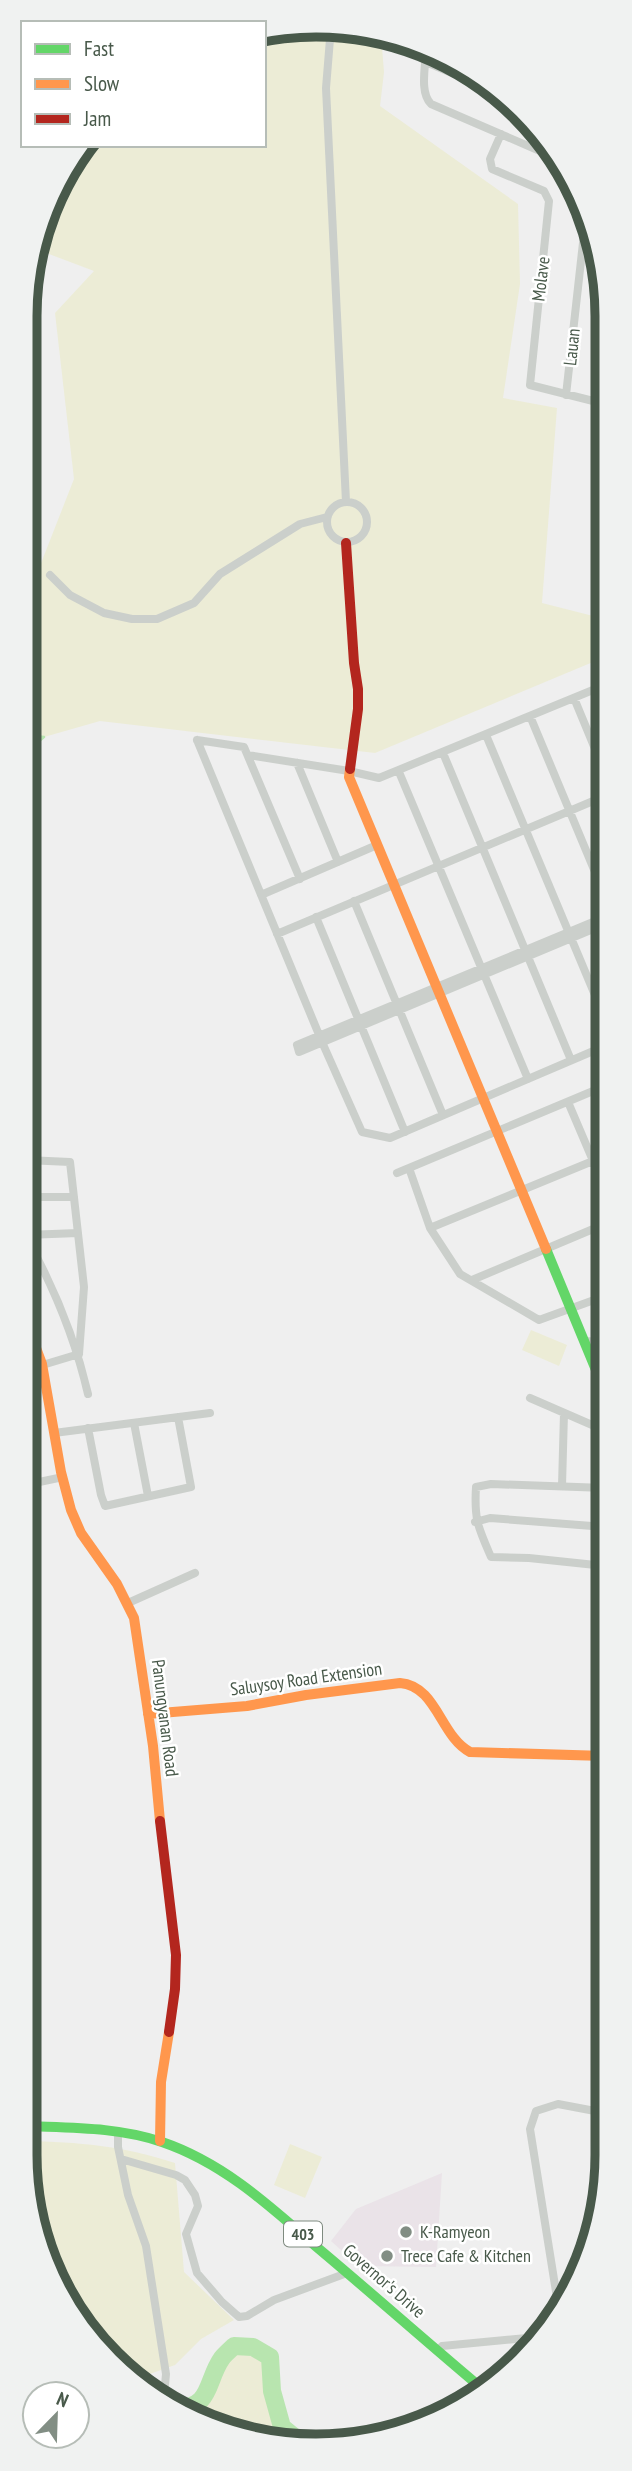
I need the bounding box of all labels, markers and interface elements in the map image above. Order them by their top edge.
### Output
legend [21,21,266,147]
text: Fast [84,35,114,62]
text: Slow [84,70,120,97]
text: Jam [83,105,111,132]
street label: Molave [526,255,555,303]
street label: Lauan [558,327,585,367]
street label: Saluysoy Road Extension [229,1656,383,1701]
street label: Panungyanan Road [147,1658,184,1778]
place label: K-Ramyeon [420,2220,490,2243]
road number: 403 [284,2222,322,2246]
marker: K-Ramyeon [398,2224,414,2240]
street label: Governor's Drive [339,2239,430,2323]
place label: Trece Cafe & Kitchen [401,2244,531,2267]
marker: Trece Cafe & Kitchen [379,2248,395,2264]
north arrow [21,2380,91,2450]
text: N [53,2386,72,2412]

